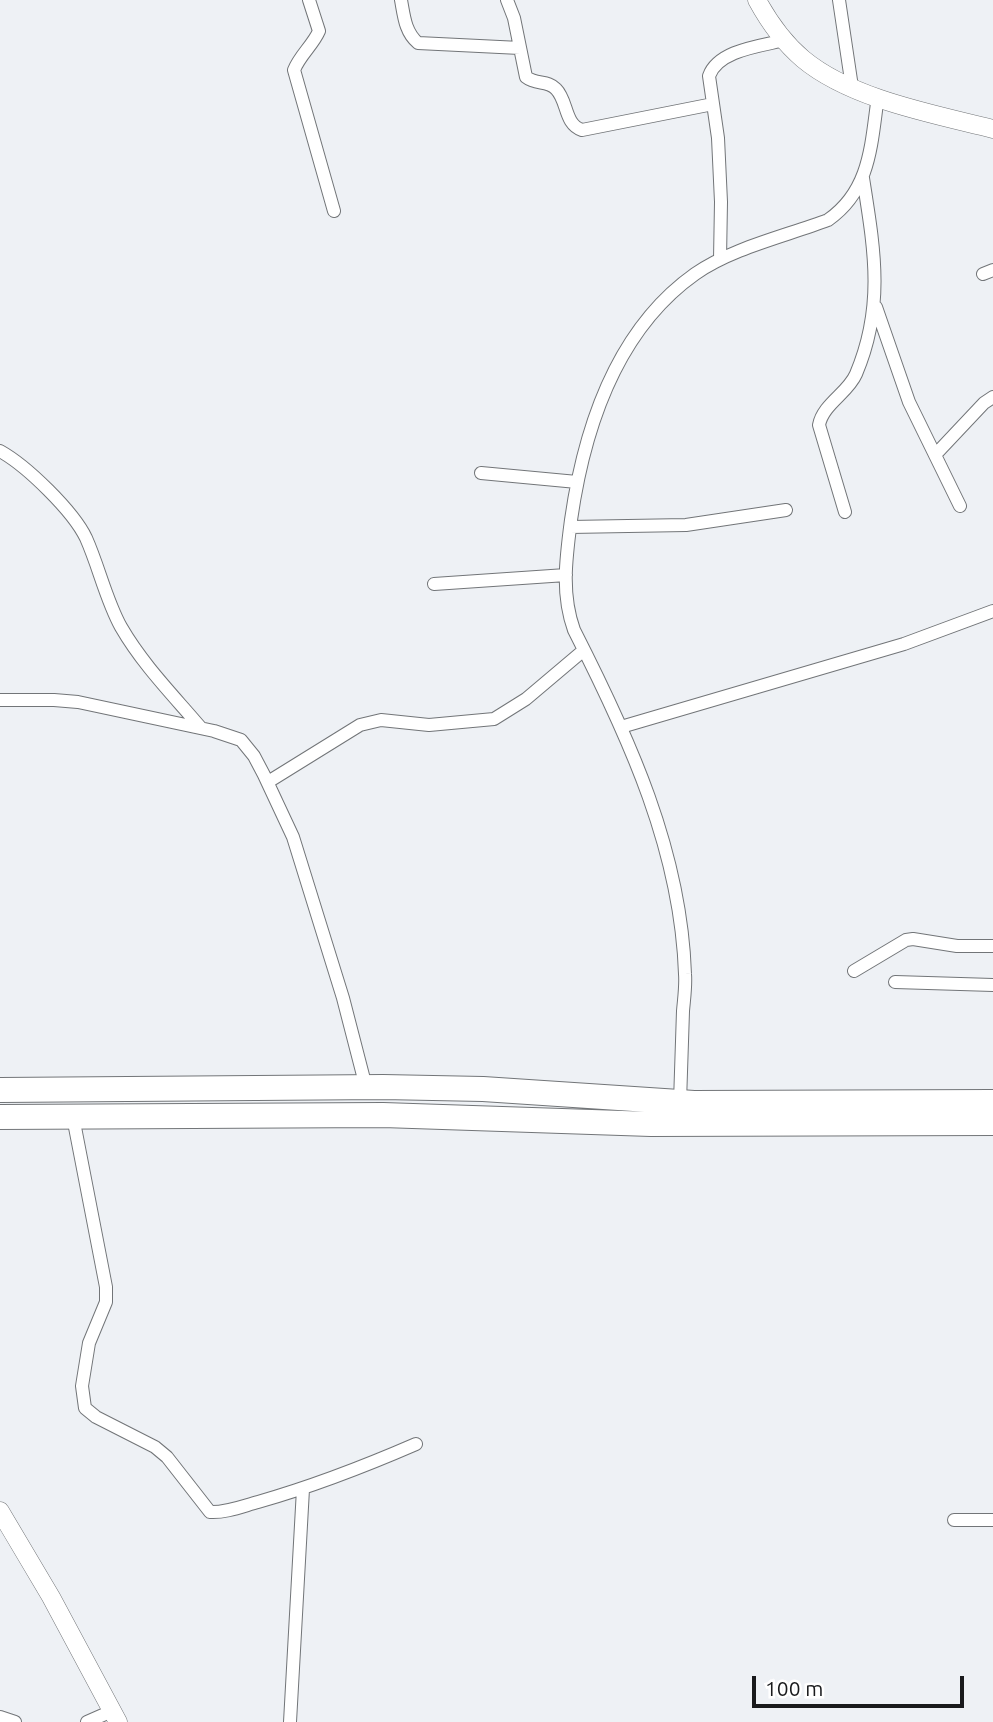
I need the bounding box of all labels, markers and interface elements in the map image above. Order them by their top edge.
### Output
scale bar [755,1662,967,1706]
text: 100 m [765,1676,823,1700]

